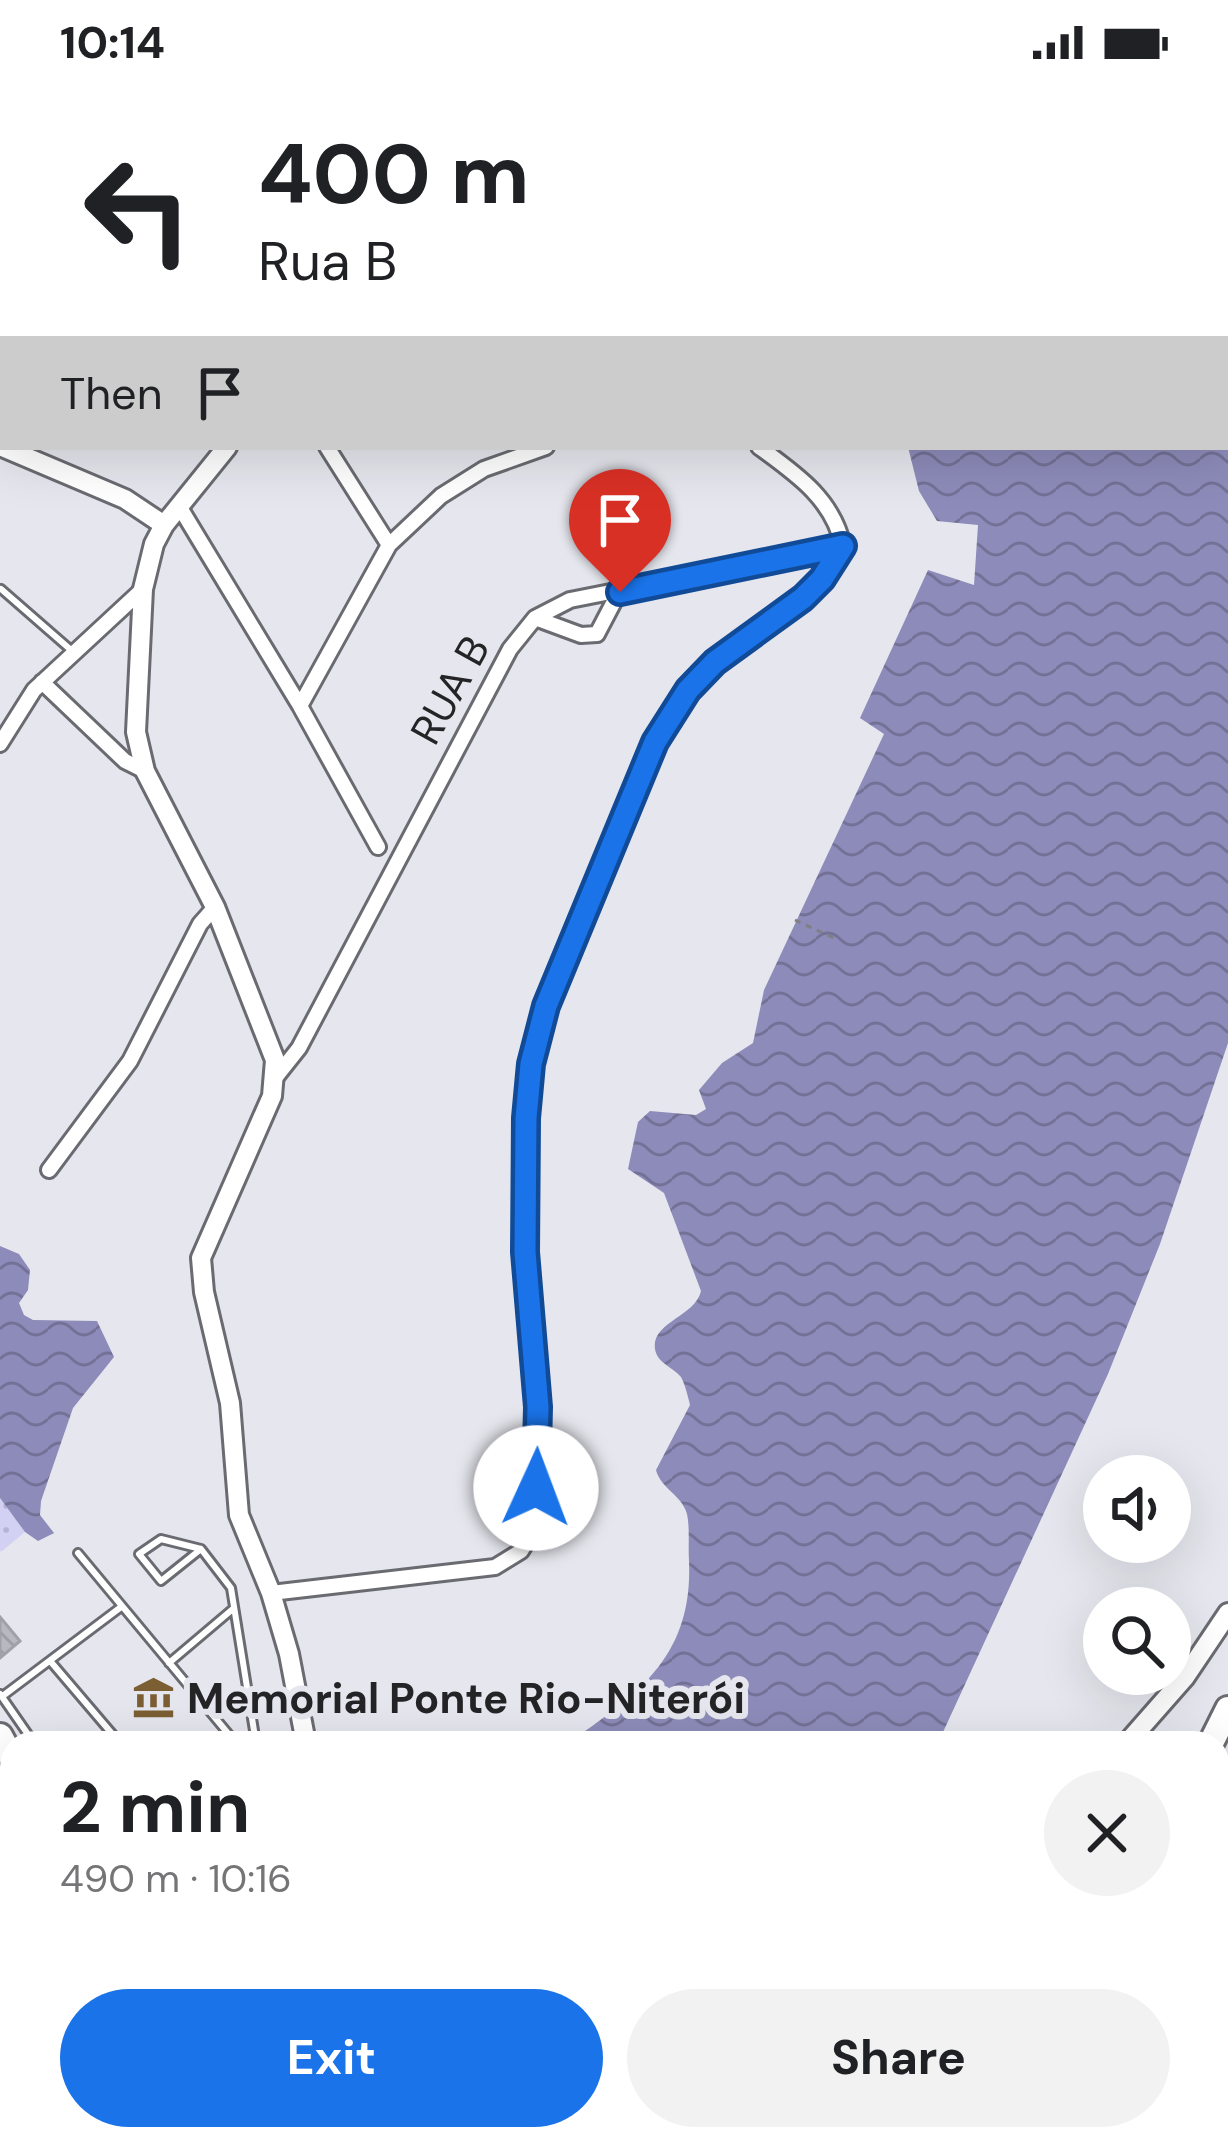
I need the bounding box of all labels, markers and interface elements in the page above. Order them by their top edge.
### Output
text: 10:14 [60,13,165,72]
text: 400 m [258,120,530,229]
icon: left [60,132,216,288]
text: Rua B [258,226,397,297]
icon: arrive [187,360,253,426]
text: Then [60,364,163,423]
pin [569,469,671,592]
icon: arrive [587,487,653,553]
street label: RUA B [398,626,502,754]
position arrow [473,1425,599,1551]
map controls [1083,1455,1191,1695]
button: sound [1083,1455,1191,1563]
button: search [1083,1587,1191,1695]
place label: Memorial Ponte Rio-Niterói [187,1671,745,1726]
museum icon: Memorial Ponte Rio-Niterói [130,1675,176,1721]
text: 2 min [60,1761,250,1854]
button: close [1044,1770,1170,1896]
text: 490 m · 10:16 [60,1853,292,1904]
button: Exit [60,1989,603,2127]
button: Share [627,1989,1170,2127]

